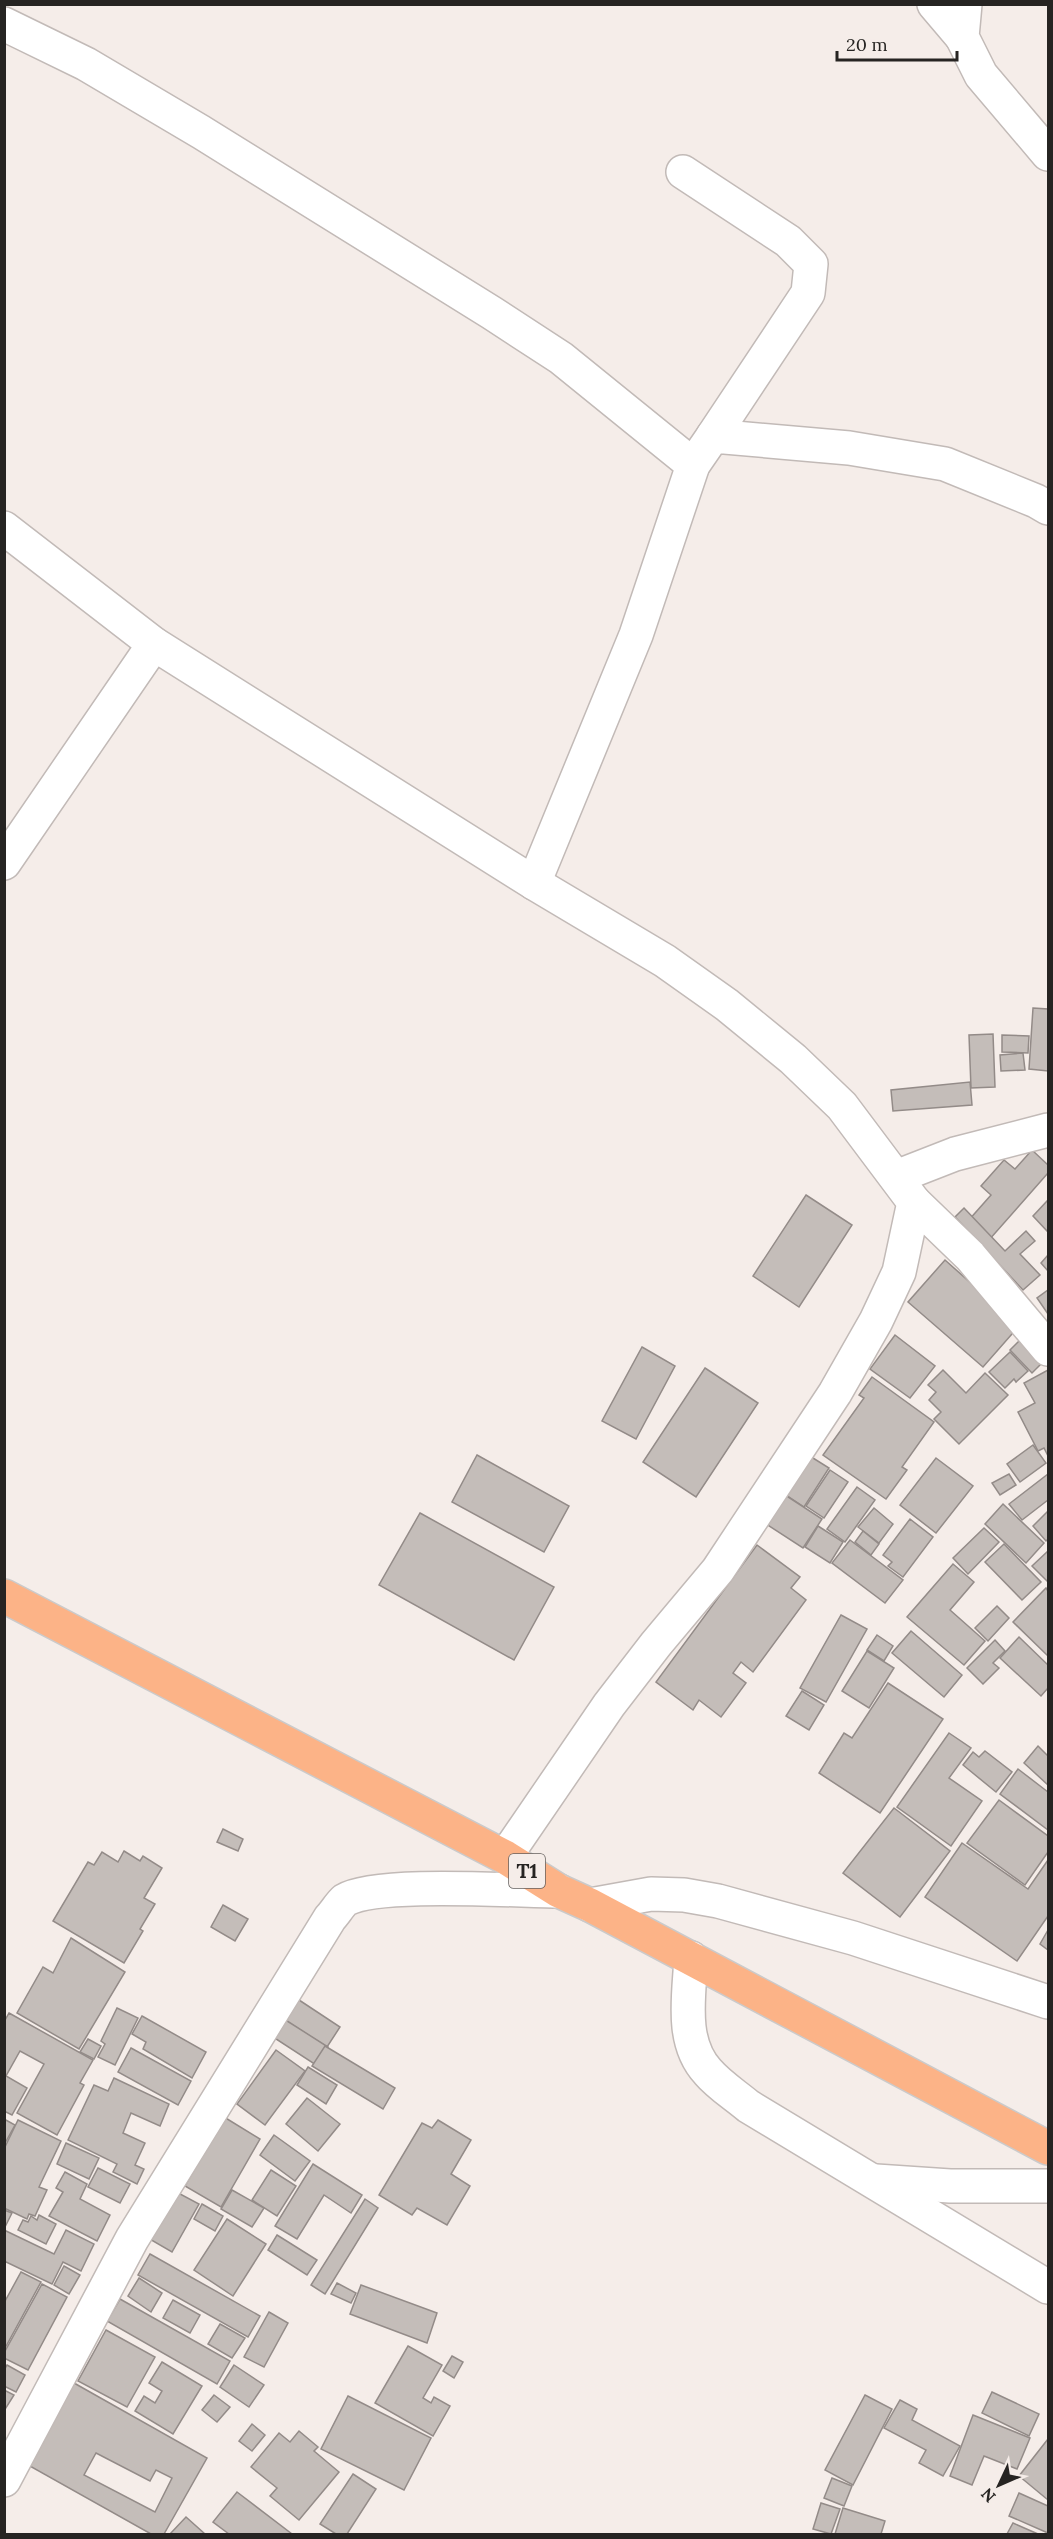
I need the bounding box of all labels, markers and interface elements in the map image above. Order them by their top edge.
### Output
scale bar [837,24,957,62]
text: 20 m [846,33,888,56]
road number: T1 [509,1854,545,1888]
north arrow [969,2455,1029,2515]
text: N [977,2484,1000,2507]

